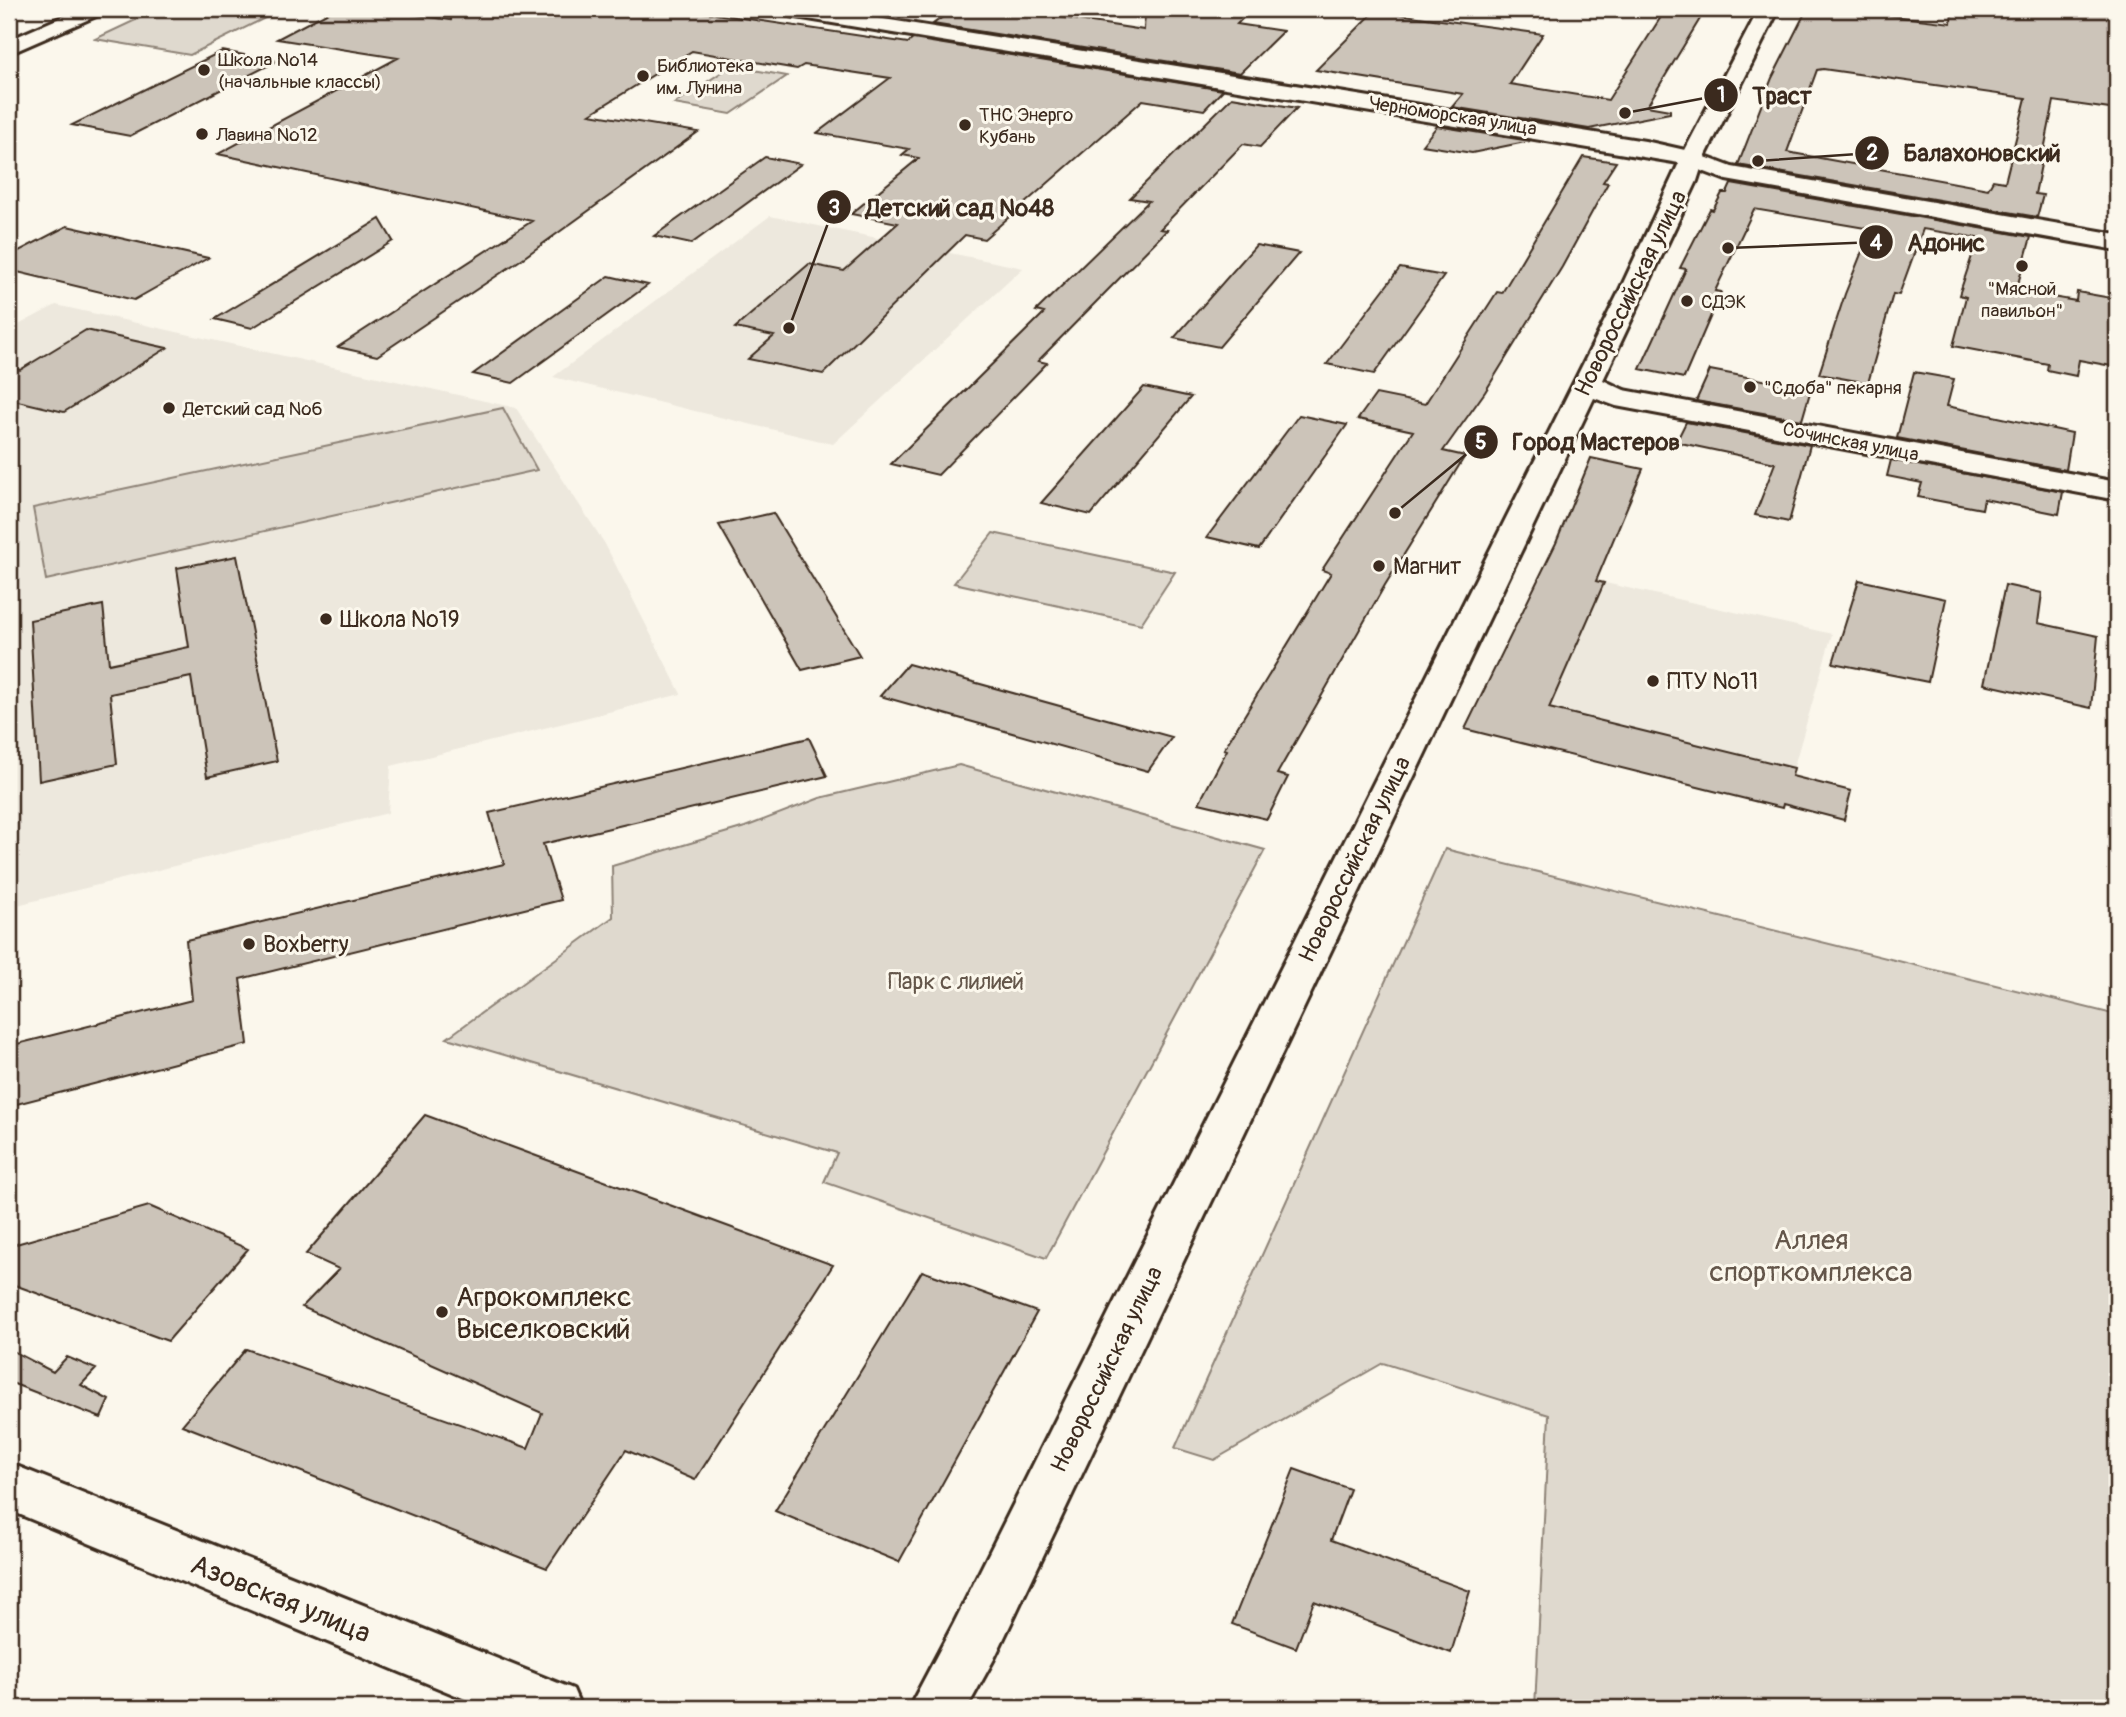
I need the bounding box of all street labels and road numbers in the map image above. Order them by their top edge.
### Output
street label: Черноморская улица [1367,91,1539,141]
street label: Новороссийская улица [1568,185,1693,401]
street label: Сочинская улица [1781,417,1921,467]
street label: Новороссийская улица [1292,751,1417,967]
street label: Новороссийская улица [1044,1261,1169,1477]
street label: Азовская улица [185,1547,376,1651]

